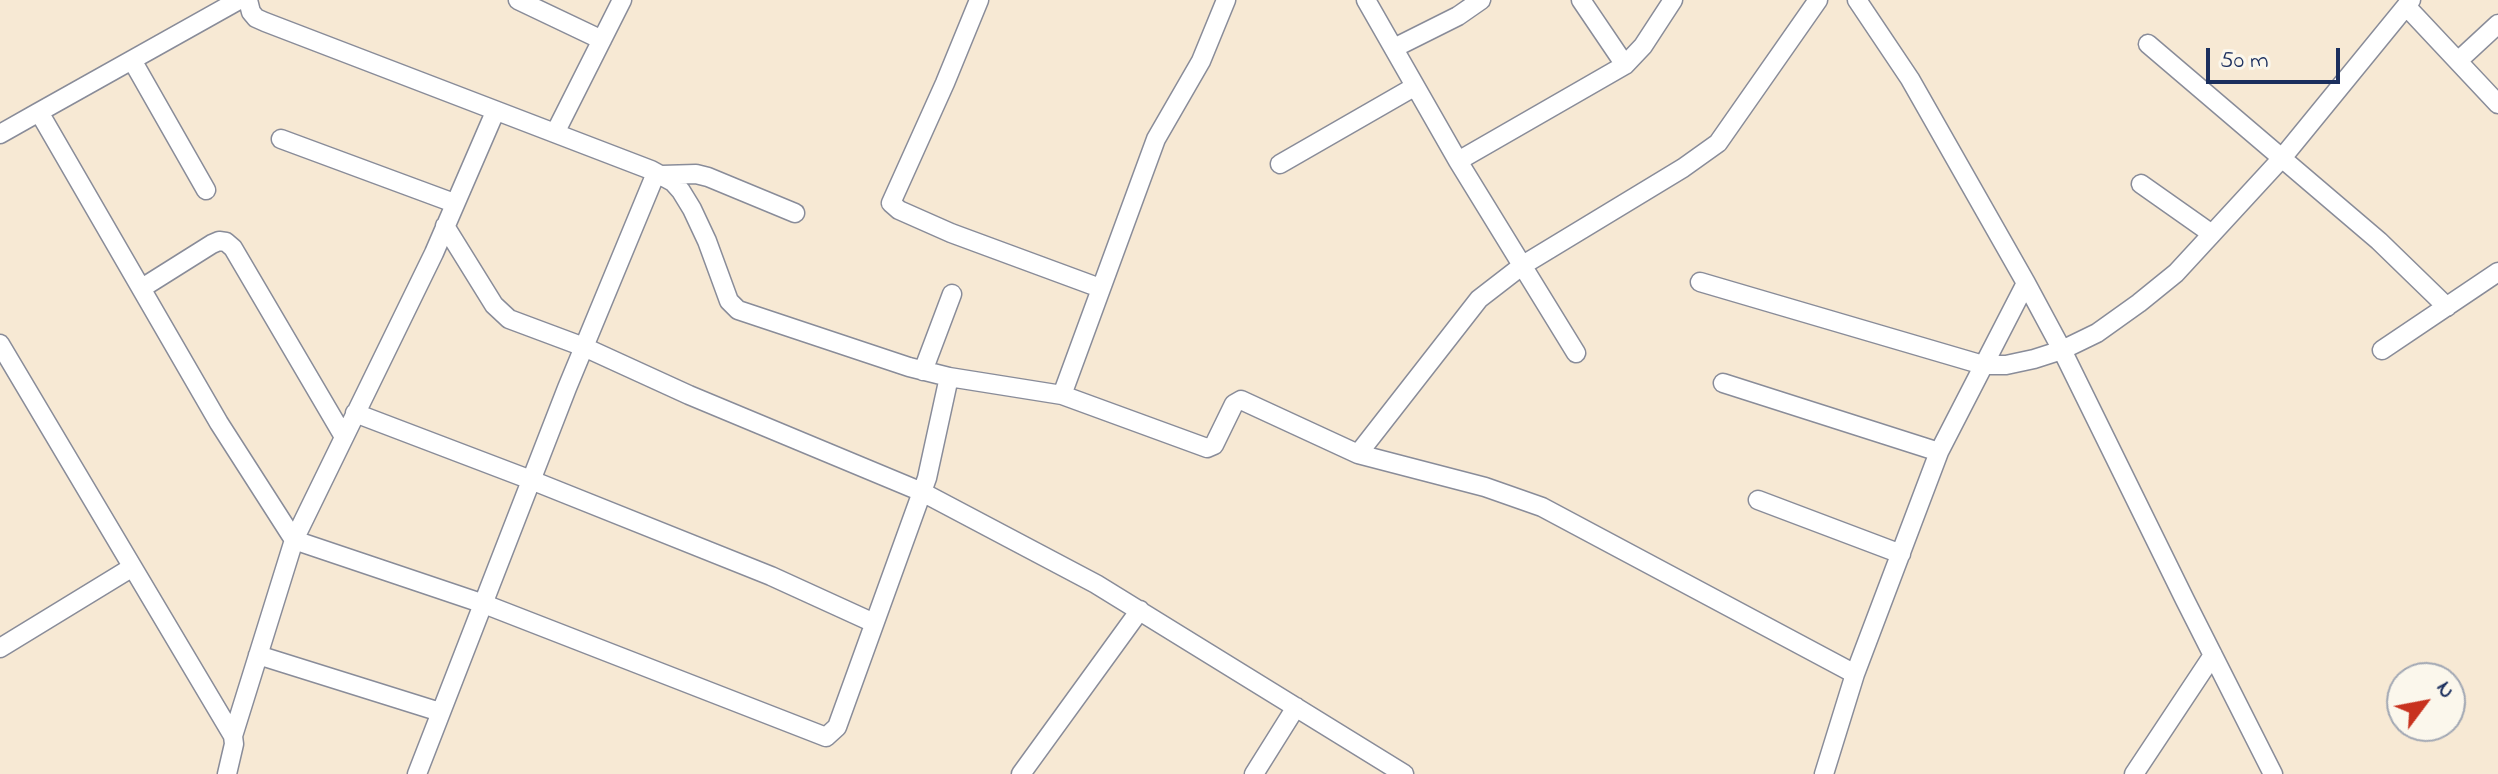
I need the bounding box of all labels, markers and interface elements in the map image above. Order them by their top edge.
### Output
scale bar [2210,32,2344,82]
text: 50 m [2220,44,2269,79]
north arrow [2386,662,2466,742]
text: N [2427,676,2462,705]

